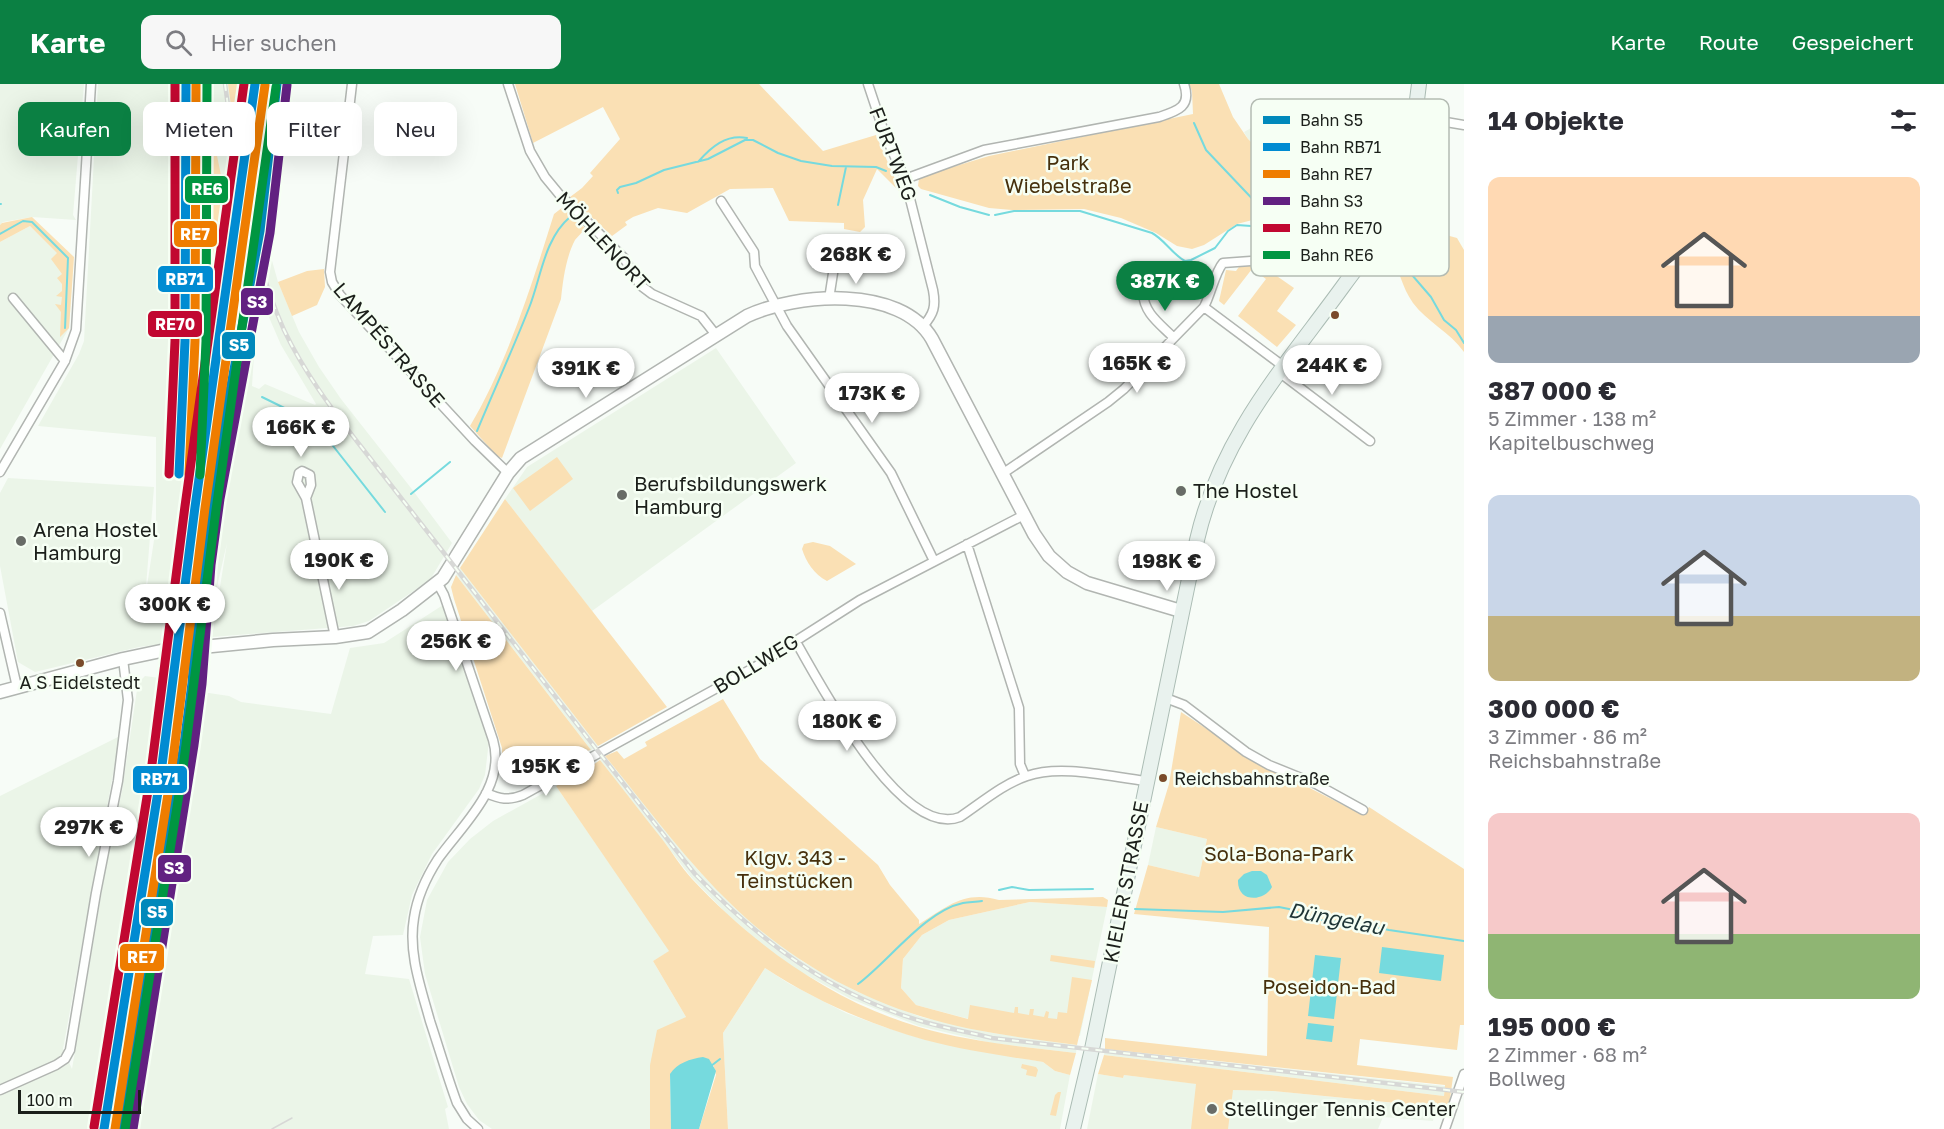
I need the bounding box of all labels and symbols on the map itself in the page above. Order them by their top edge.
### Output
legend [1251,99,1449,276]
street label: FURTWEG [865,103,923,204]
text: Bahn S5 [1300,110,1363,130]
text: Bahn RB71 [1300,137,1382,157]
park label: Park Wiebelstraße [1004,150,1132,197]
text: Bahn RE7 [1300,164,1373,184]
line badge: RE6 [184,175,229,204]
text: RE6 [191,179,223,199]
street label: MÖHLENORT [552,186,656,295]
text: Bahn S3 [1300,191,1363,211]
text: Bahn RE70 [1300,218,1382,238]
line badge: RE7 [173,220,218,248]
text: RE7 [180,224,210,244]
pin: 268K € [807,234,905,285]
text: Bahn RE6 [1300,245,1374,265]
pin: 387K € [1116,261,1214,312]
line badge: RB71 [157,265,214,293]
text: RB71 [165,269,205,289]
street label: LAMPÉSTRASSE [329,277,450,412]
line badge: S3 [240,287,274,316]
text: S3 [247,292,267,312]
unlabelled marker [1329,309,1341,321]
line badge: RE70 [147,310,203,338]
text: RE70 [155,314,195,334]
line badge: S5 [221,331,256,360]
text: S5 [229,335,249,355]
pin: 165K € [1088,343,1186,394]
pin: 244K € [1283,345,1381,396]
pin: 391K € [537,348,635,399]
pin: 173K € [823,373,921,424]
pin: 166K € [252,407,350,458]
place label: Berufsbildungswerk Hamburg [634,471,827,518]
place label: The Hostel [1193,478,1298,502]
marker: The Hostel [1174,484,1188,498]
marker: Berufsbildungswerk Hamburg [615,488,629,502]
place label: Arena Hostel Hamburg [33,517,158,564]
marker: Arena Hostel Hamburg [14,534,28,548]
pin: 190K € [290,540,388,591]
pin: 198K € [1118,541,1216,592]
pin: 300K € [126,584,224,635]
pin: 256K € [407,621,505,672]
street label: BOLLWEG [709,628,802,698]
marker: A S Eidelstedt [74,657,86,669]
place label: A S Eidelstedt [19,671,141,693]
pin: 180K € [798,701,896,752]
pin: 195K € [497,746,595,797]
line badge: RB71 [132,765,188,794]
place label: Reichsbahnstraße [1174,767,1330,789]
text: RB71 [140,769,180,789]
marker: Reichsbahnstraße [1157,772,1169,784]
street label: KIELER STRASSE [1098,799,1152,965]
pin: 297K € [40,807,138,858]
park label: Sola-Bona-Park [1204,841,1354,865]
park label: Klgv. 343 - Teinstücken [737,845,853,892]
line badge: S3 [157,854,192,883]
text: S3 [164,858,184,878]
water label: Düngelau [1286,896,1387,940]
line badge: S5 [140,898,174,927]
text: S5 [147,902,167,922]
line badge: RE7 [119,943,165,972]
text: RE7 [127,947,157,967]
park label: Poseidon-Bad [1262,974,1396,998]
scale bar [18,1087,141,1114]
place label: Stellinger Tennis Center [1224,1096,1456,1120]
marker: Stellinger Tennis Center [1205,1102,1219,1116]

